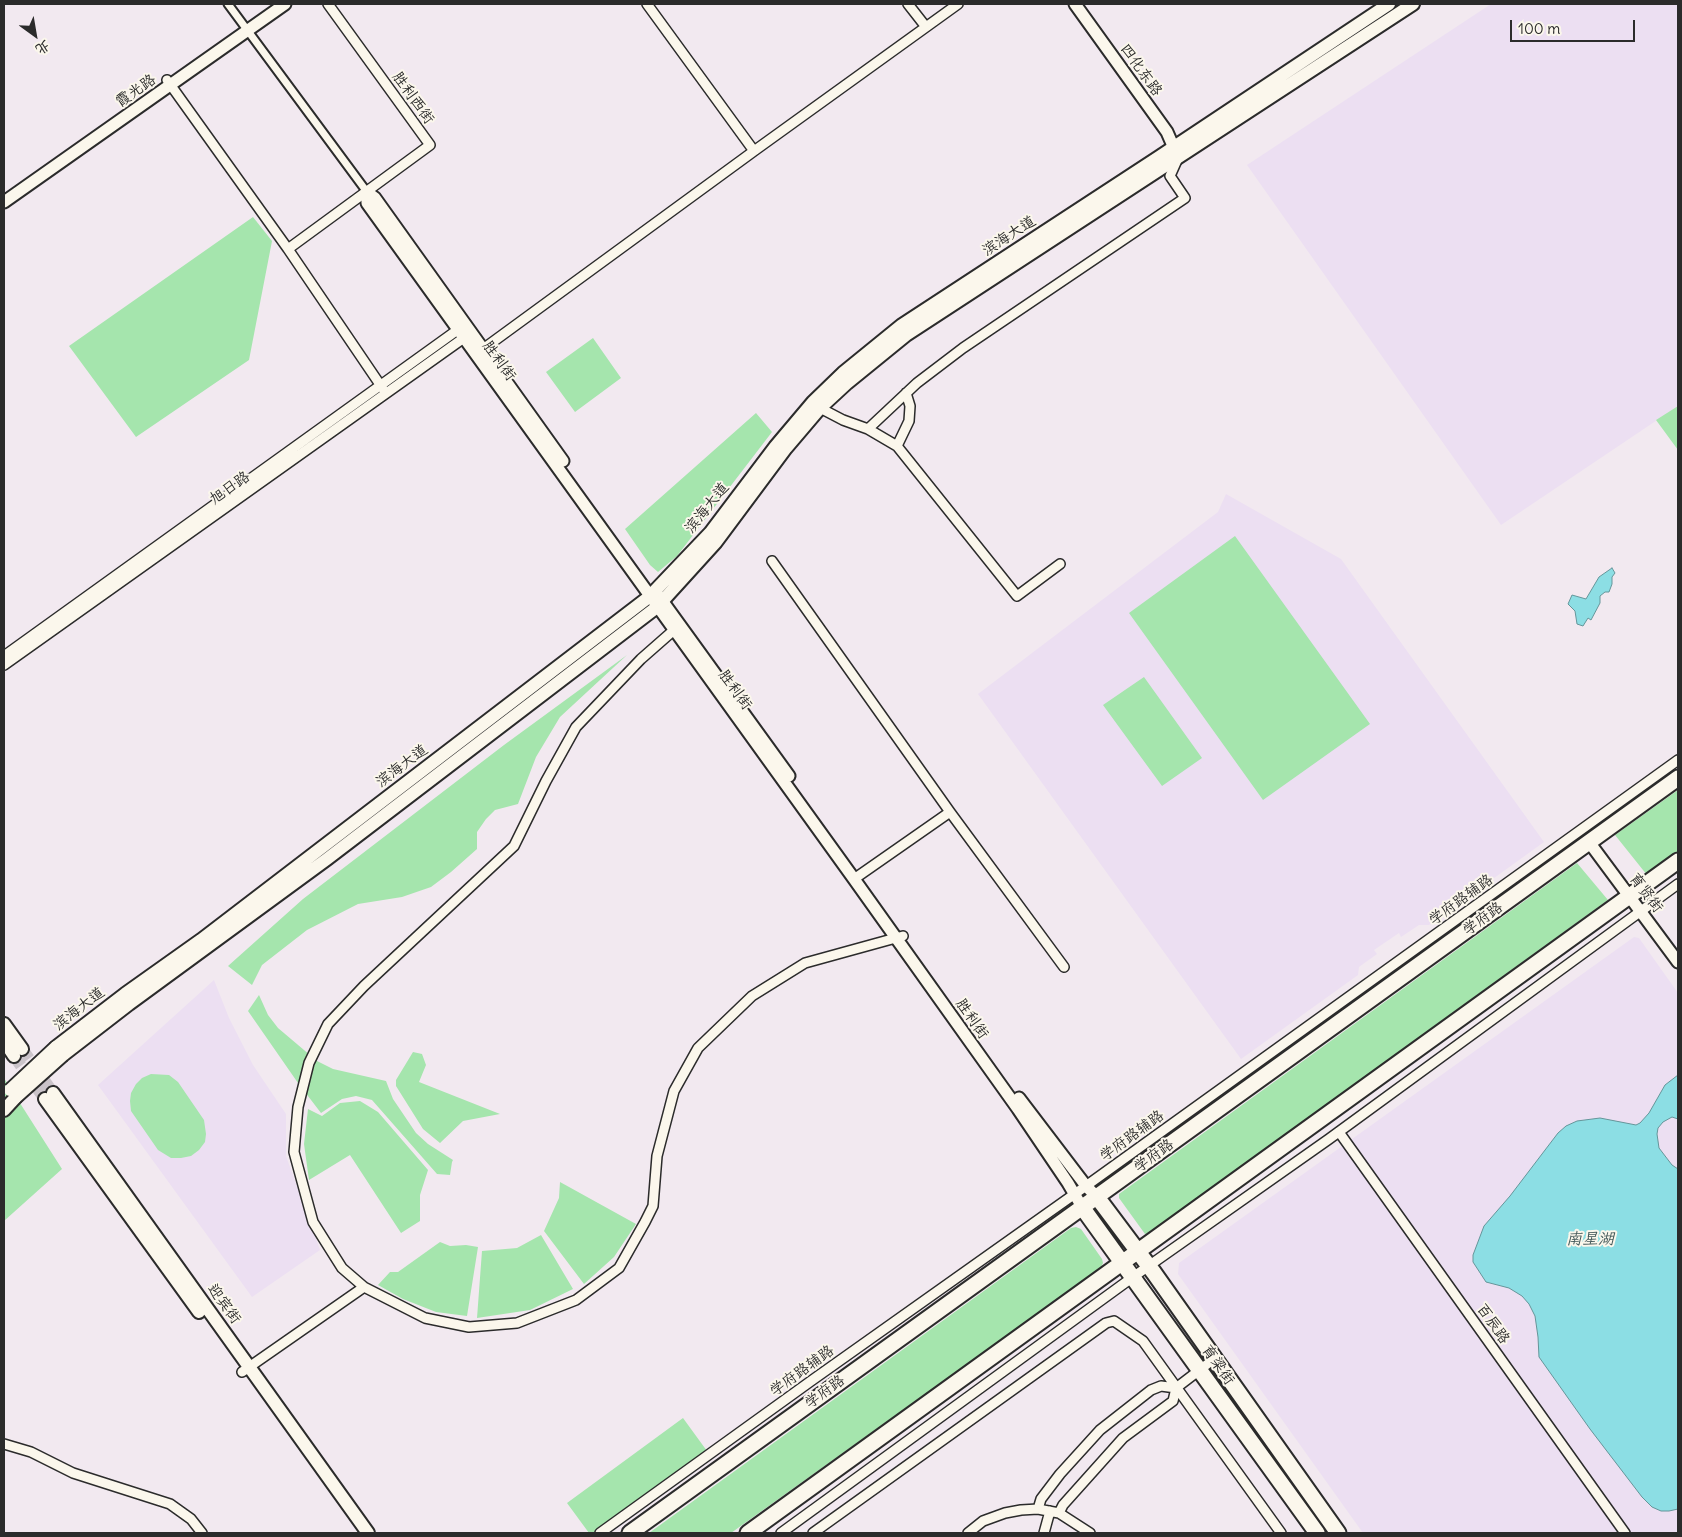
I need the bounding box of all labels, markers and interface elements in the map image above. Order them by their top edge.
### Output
north arrow [10,10,60,60]
scale bar [1512,10,1637,42]
text: 100 m [1518,19,1560,38]
text: 北 [32,36,54,59]
street label: 四化东路 [1116,40,1166,100]
street label: 胜利西街 [388,68,438,128]
street label: 霞光路 [112,71,160,111]
street label: 滨海大道 [979,212,1039,260]
street label: 胜利街 [478,338,520,384]
street label: 旭日路 [206,468,254,508]
street label: 滨海大道 [681,479,733,537]
street label: 胜利街 [714,667,756,713]
street label: 滨海大道 [373,741,431,791]
street label: 育贤街 [1625,870,1667,916]
street label: 学府路辅路 [1425,871,1497,929]
street label: 学府路 [1460,898,1506,940]
street label: 滨海大道 [50,983,108,1035]
street label: 胜利街 [952,995,992,1043]
street label: 学府路辅路 [1096,1107,1168,1165]
street label: 学府路 [1131,1135,1177,1177]
water label: 南星湖 [1566,1229,1614,1249]
street label: 迎宾街 [203,1281,245,1327]
street label: 百辰路 [1473,1300,1513,1348]
street label: 育梁街 [1198,1341,1238,1389]
street label: 学府路辅路 [766,1342,838,1400]
street label: 学府路 [802,1371,848,1413]

